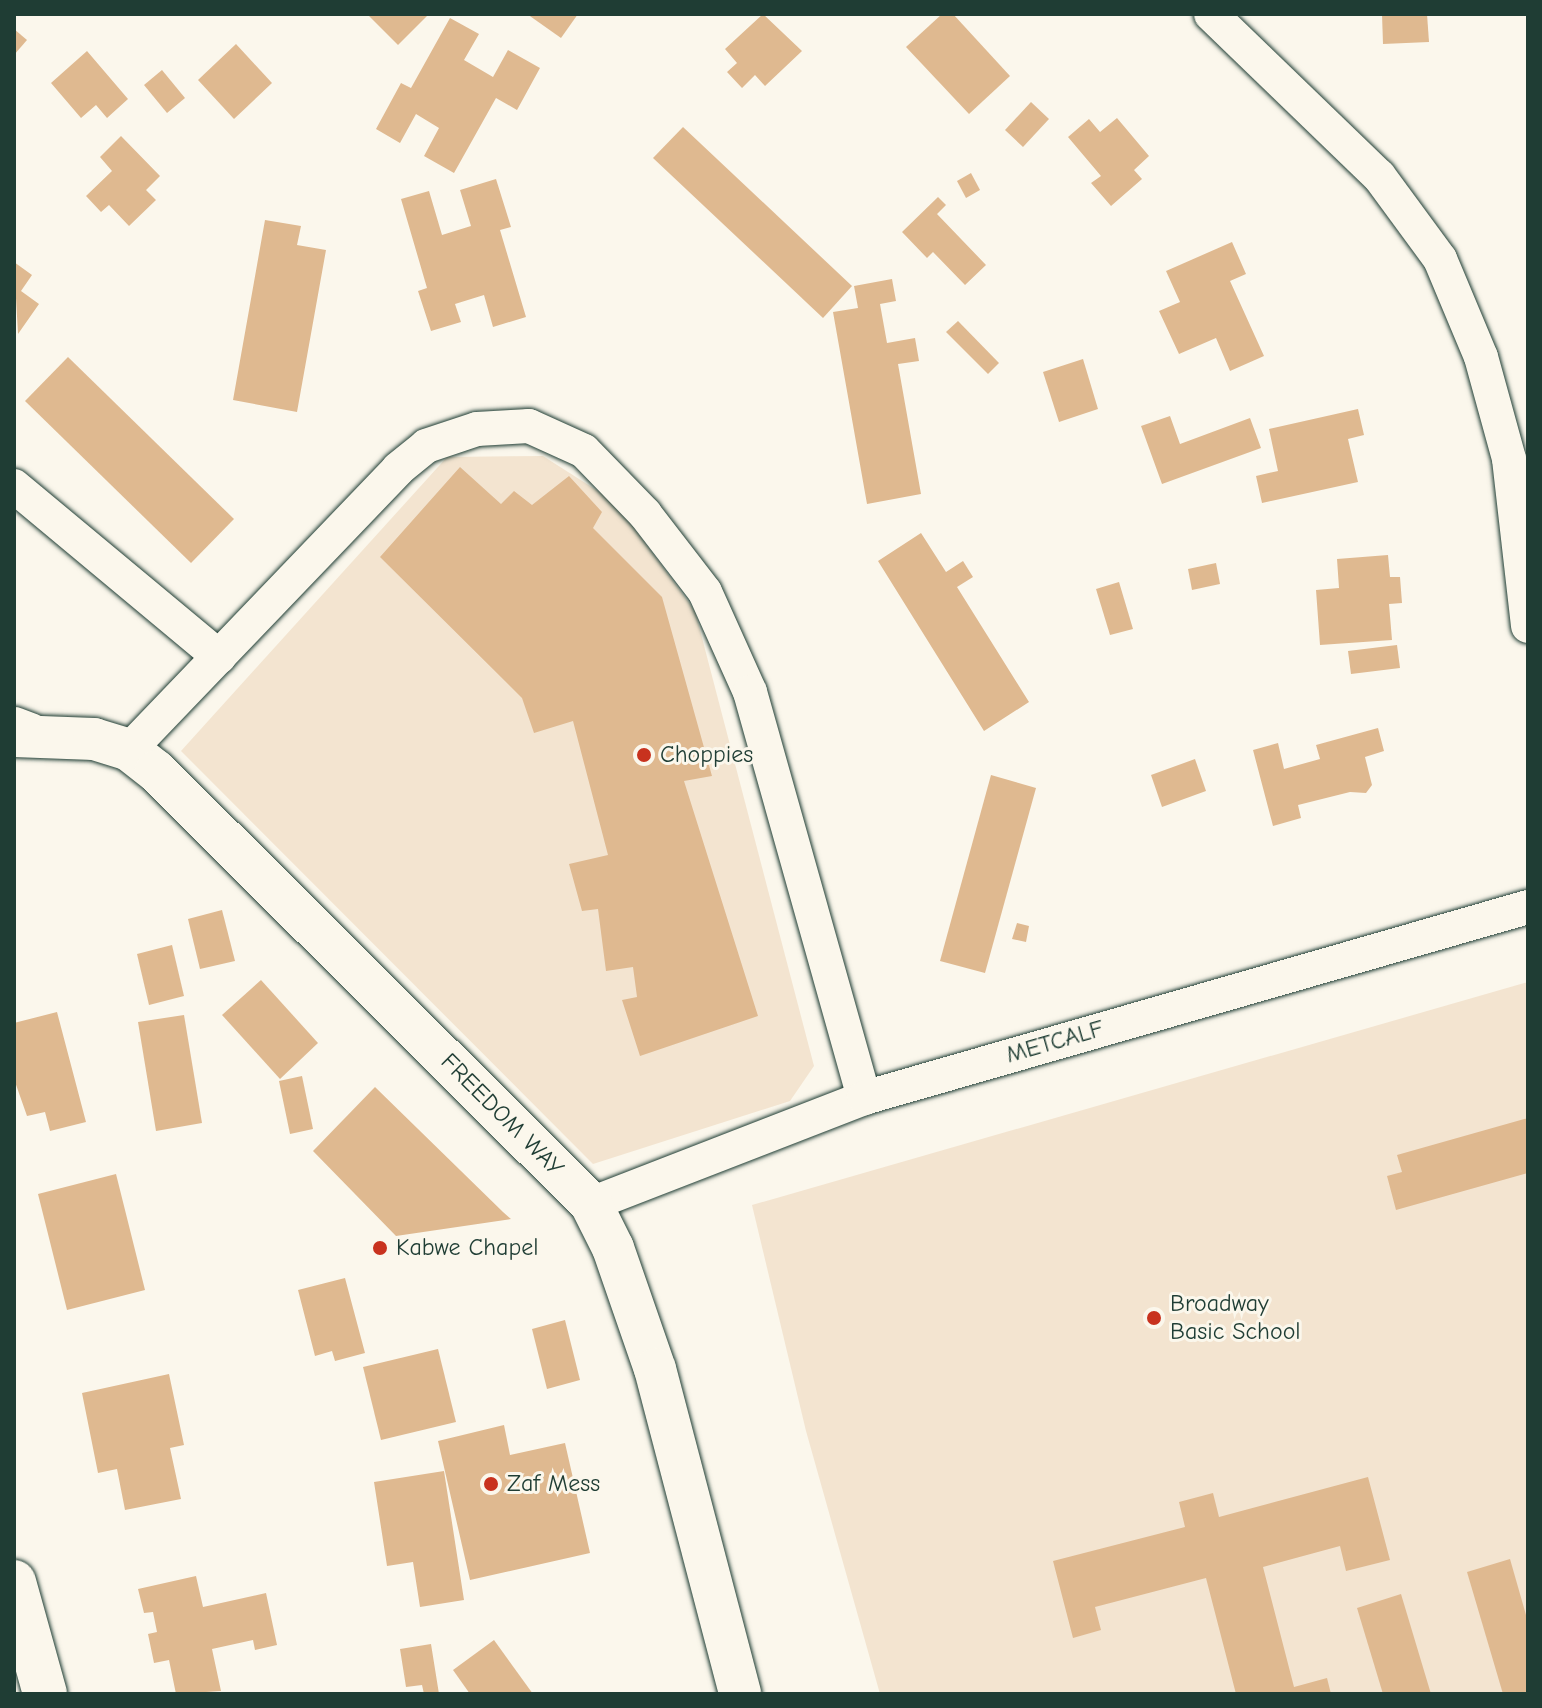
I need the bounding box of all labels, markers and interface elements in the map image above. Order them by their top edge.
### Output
place label: Choppies [660,741,753,769]
marker: Choppies [635,746,653,764]
street label: METCALF [1003,1014,1107,1070]
street label: FREEDOM WAY [435,1048,569,1182]
place label: Kabwe Chapel [396,1234,538,1262]
marker: Kabwe Chapel [371,1239,389,1257]
place label: Broadway Basic School [1170,1290,1301,1346]
marker: Broadway Basic School [1145,1309,1163,1327]
place label: Zaf Mess [507,1470,600,1498]
marker: Zaf Mess [482,1475,500,1493]

